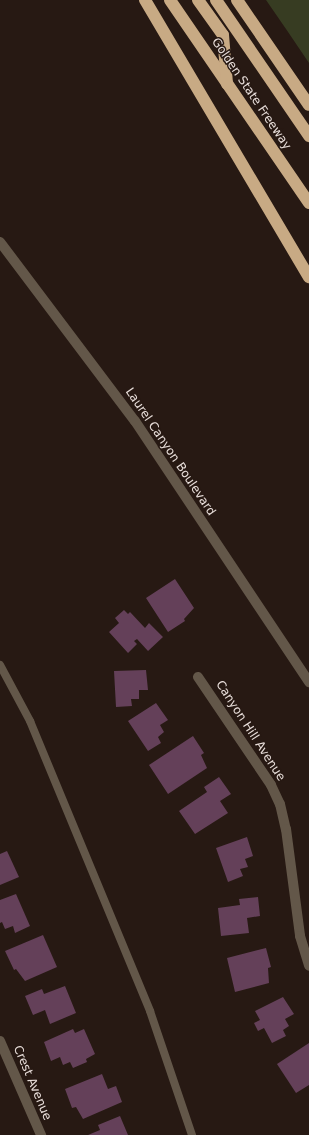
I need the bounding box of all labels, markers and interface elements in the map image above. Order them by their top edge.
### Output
street label: Golden State Freeway [208,35,294,153]
street label: Laurel Canyon Boulevard [122,385,218,519]
street label: Canyon Hill Avenue [212,678,288,784]
street label: Crest Avenue [10,1043,54,1123]

